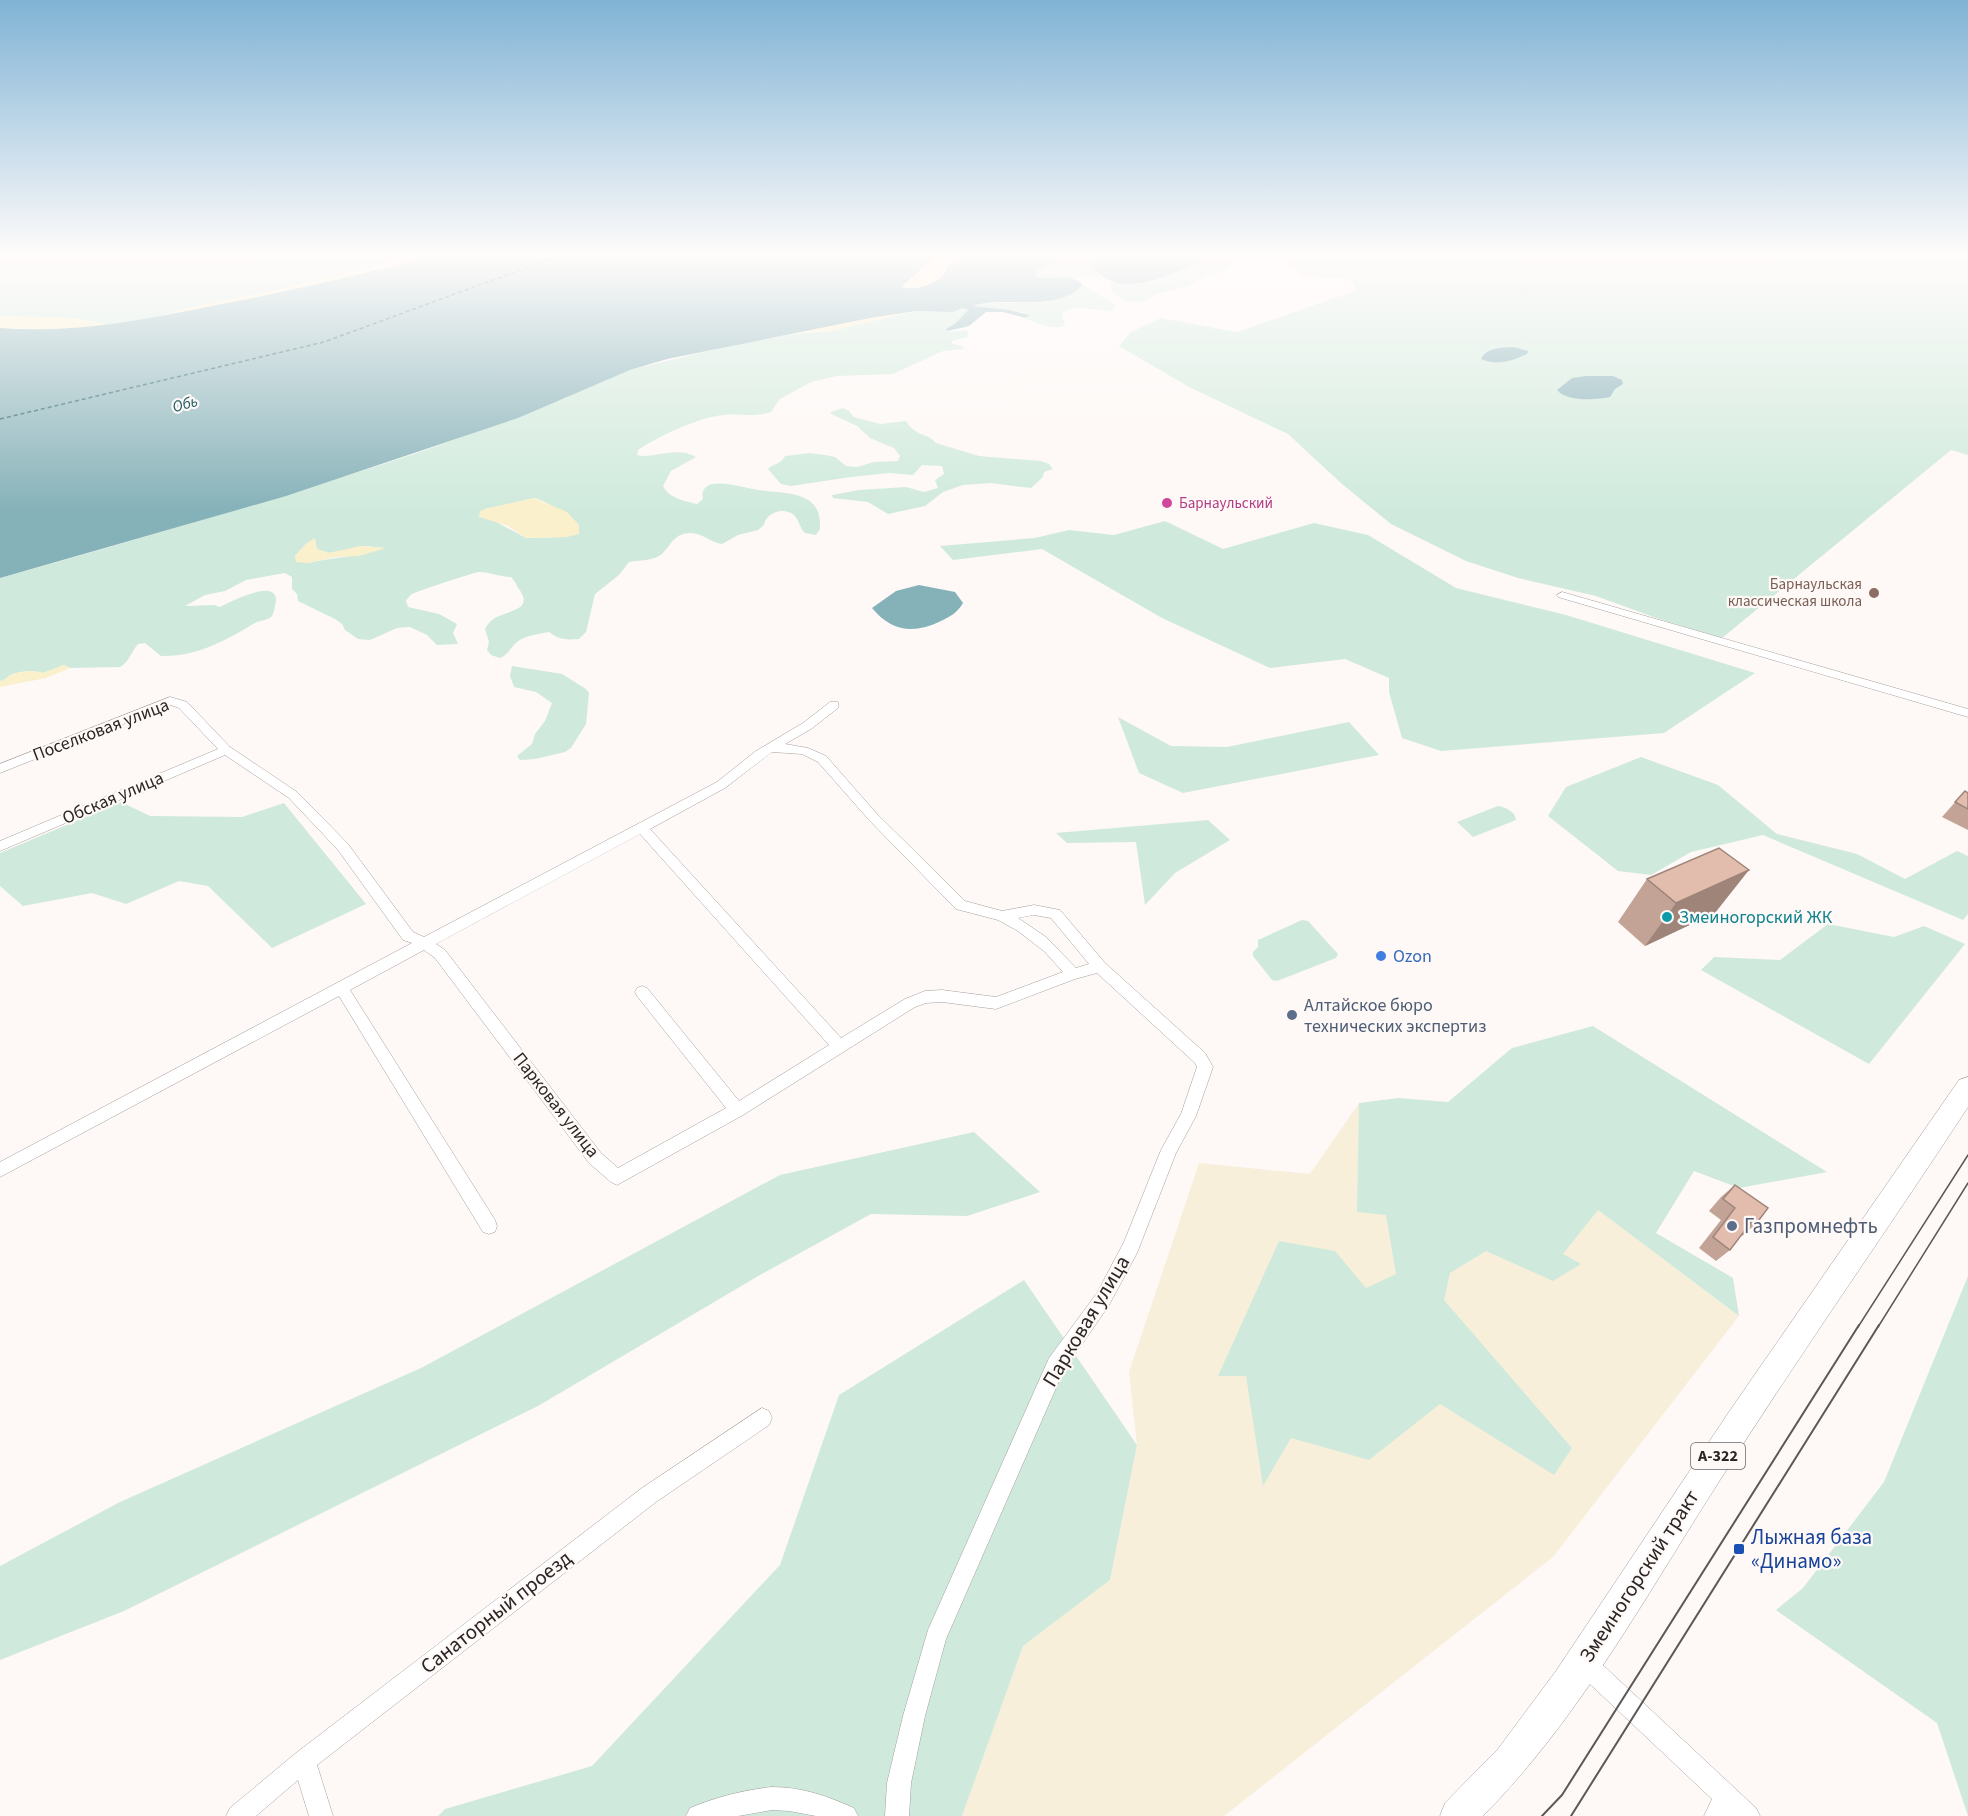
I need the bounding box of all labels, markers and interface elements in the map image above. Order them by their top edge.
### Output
water label: Обь [170,390,200,418]
place label: Барнаульский [1179,493,1273,514]
marker: Барнаульский [1160,496,1174,510]
place label: Барнаульская классическая школа [1728,574,1862,612]
marker: Барнаульская классическая школа [1867,586,1881,600]
street label: Поселковая улица [29,692,173,768]
street label: Обская улица [58,765,168,831]
place label: Змеиногорский ЖК [1679,905,1833,930]
marker: Змеиногорский ЖК [1660,910,1674,924]
place label: Ozon [1393,944,1432,969]
marker: Ozon [1374,949,1388,963]
place label: Алтайское бюро технических экспертиз [1304,993,1486,1039]
marker: Алтайское бюро технических экспертиз [1285,1008,1299,1022]
street label: Парковая улица [507,1047,605,1163]
place label: Газпромнефть [1744,1211,1878,1241]
marker: Газпромнефть [1725,1219,1739,1233]
street label: Парковая улица [1035,1250,1137,1392]
road number: А-322 [1691,1443,1745,1469]
street label: Змеиногорский тракт [1572,1484,1706,1668]
place label: Лыжная база «Динамо» [1751,1522,1872,1576]
marker: Лыжная база «Динамо» [1732,1542,1746,1556]
street label: Санаторный проезд [414,1543,578,1681]

